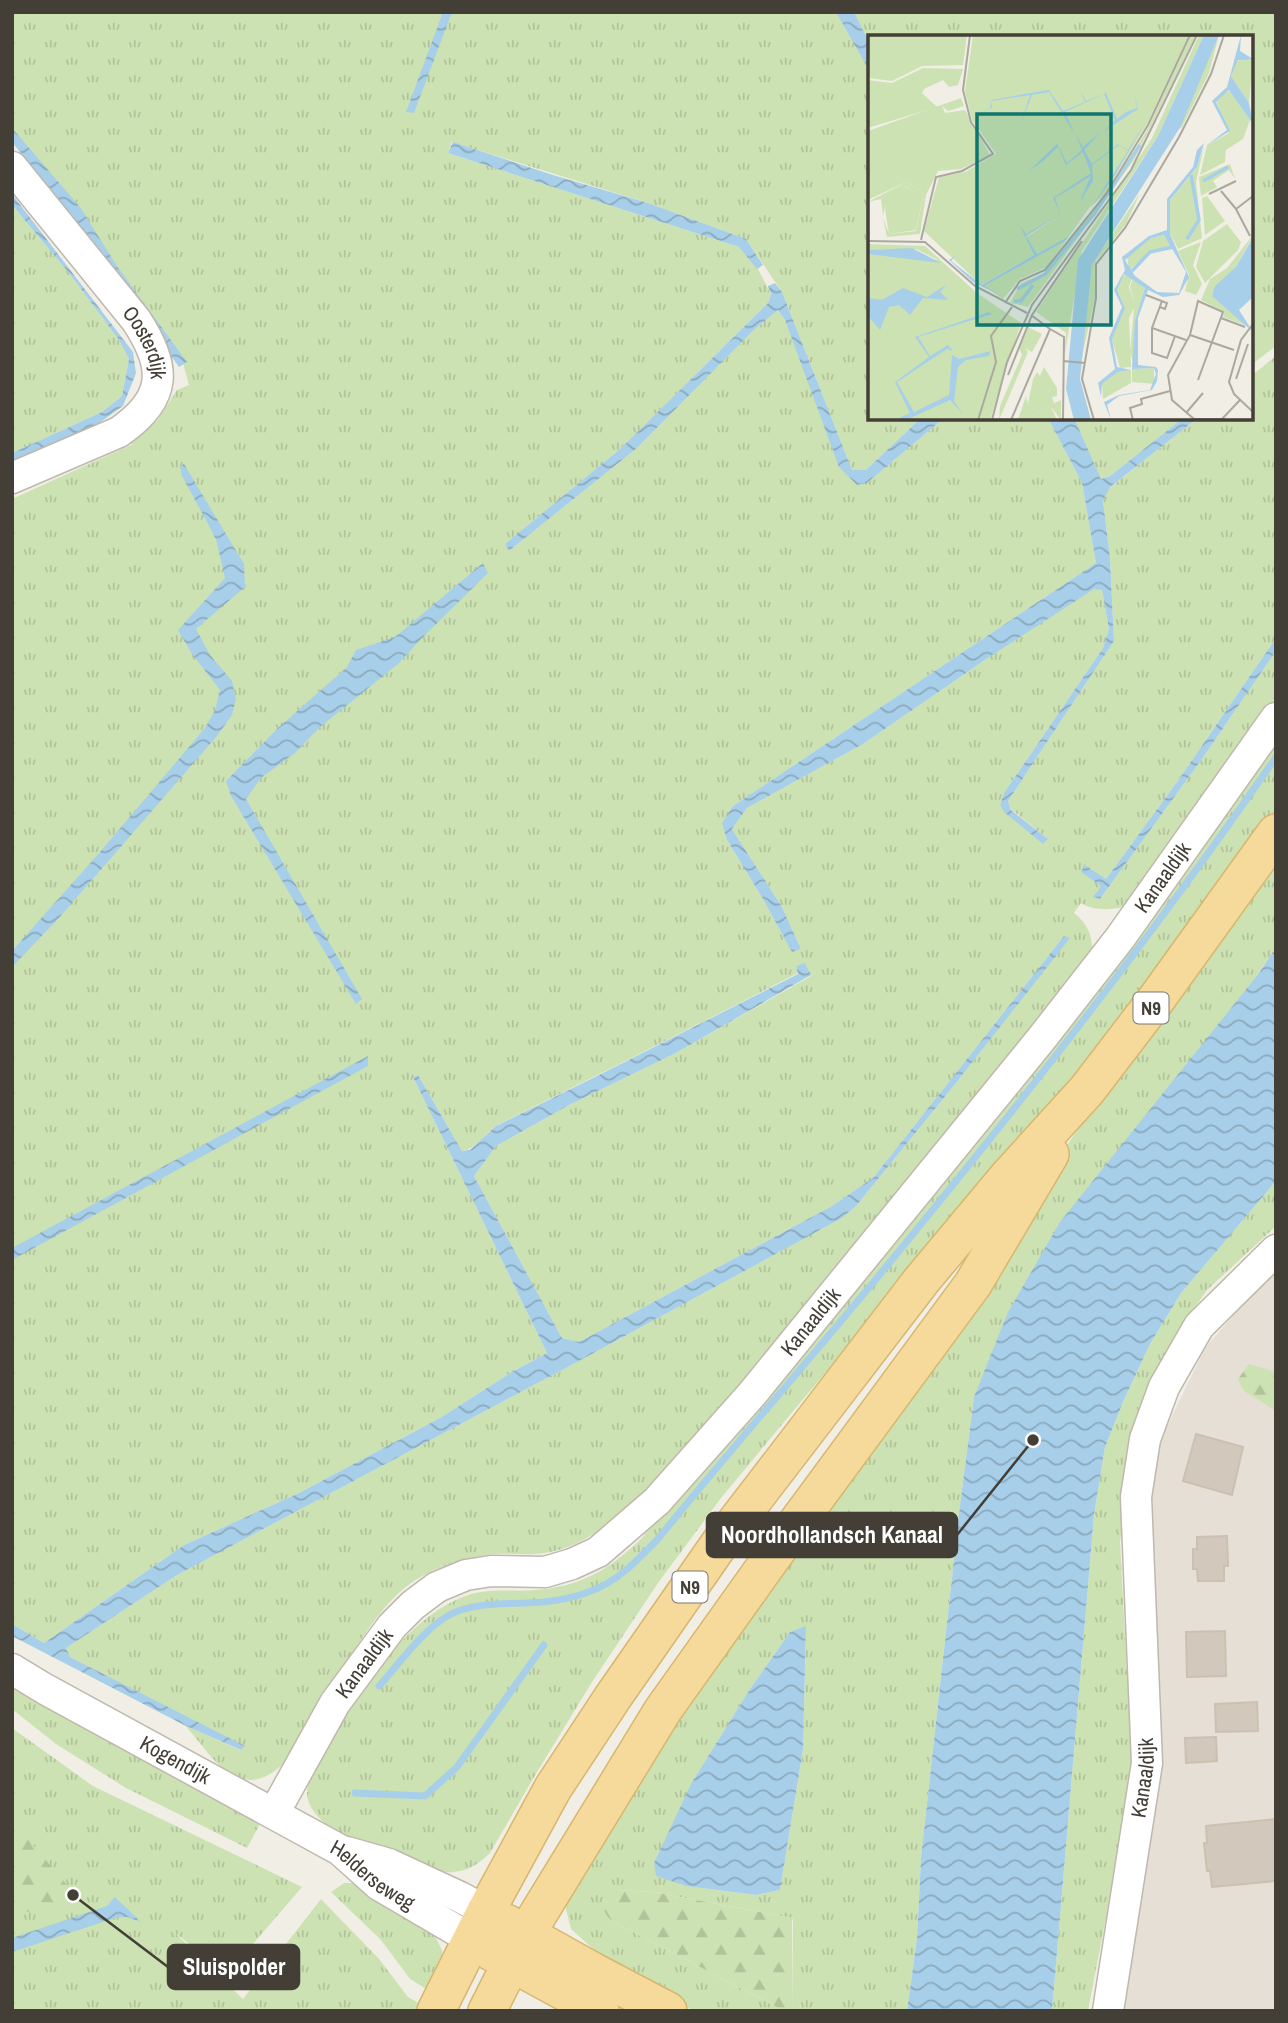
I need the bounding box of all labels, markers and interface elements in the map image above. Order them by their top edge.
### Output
inset map [868,35,1253,420]
street label: Oosterdijk [116,300,173,380]
street label: Kanaaldijk [1127,836,1198,918]
road number: N9 [1134,992,1168,1024]
street label: Kanaaldijk [774,1281,847,1362]
callout: Noordhollandsch Kanaal [707,1513,957,1557]
text: Noordhollandsch Kanaal [721,1519,943,1550]
road number: N9 [672,1572,708,1602]
street label: Kanaaldijk [328,1622,400,1704]
street label: Kogendijk [135,1729,216,1791]
street label: Kanaaldijk [1124,1737,1161,1820]
street label: Helderseweg [325,1833,421,1917]
callout: Sluispolder [168,1945,299,1989]
text: Sluispolder [183,1951,286,1982]

